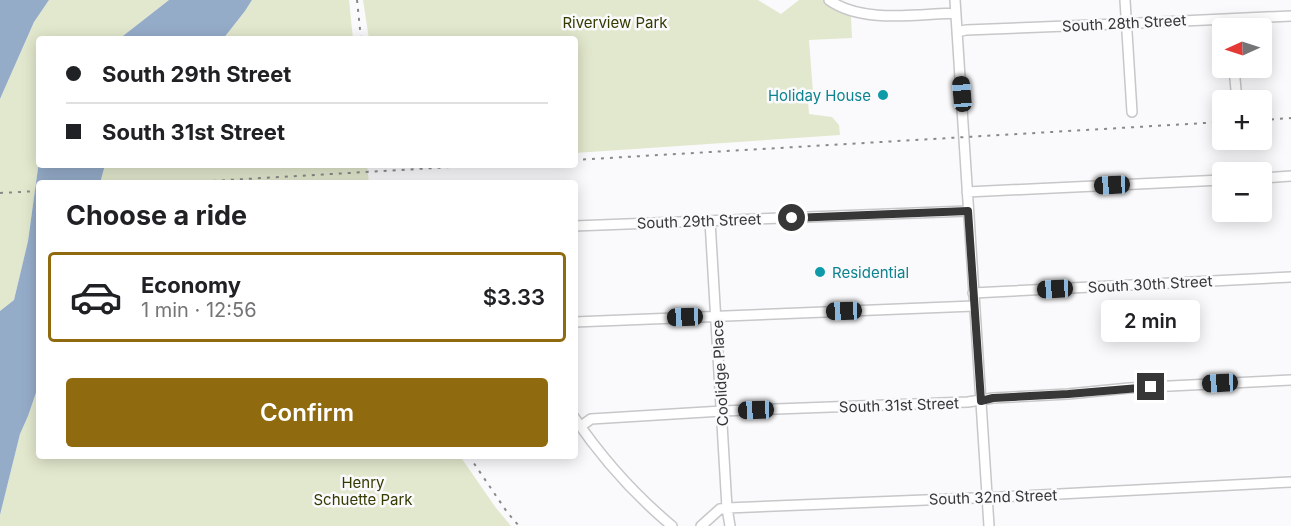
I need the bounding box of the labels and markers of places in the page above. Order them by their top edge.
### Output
place label: Holiday House [768,86,871,105]
marker: Holiday House [876,88,890,102]
place label: Residential [832,263,909,282]
marker: Residential [813,265,827,279]

